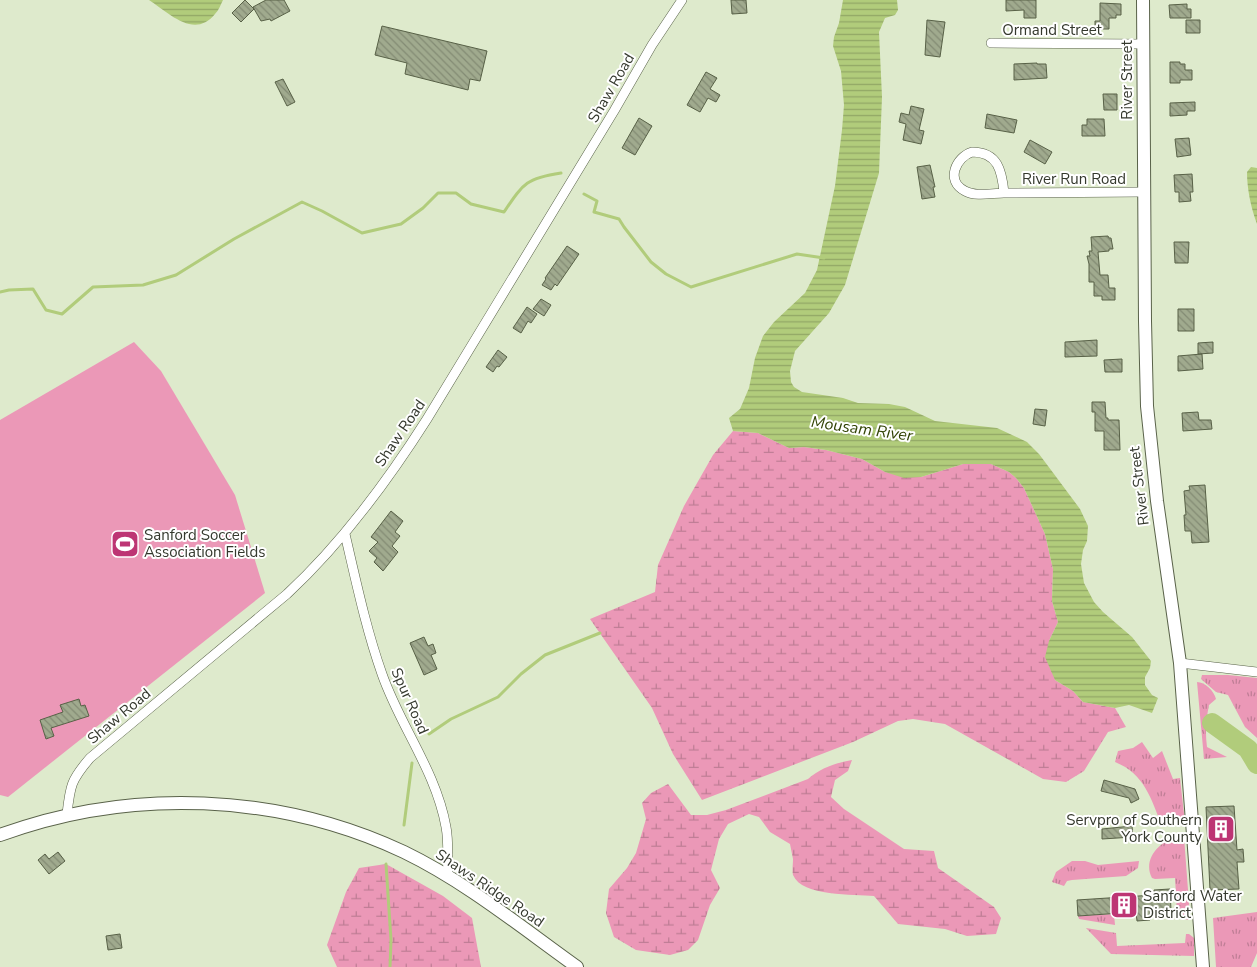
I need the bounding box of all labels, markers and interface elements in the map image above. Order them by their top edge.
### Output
street label: Ormand Street [1002,20,1103,40]
street label: River Street [1117,40,1137,120]
street label: Shaw Road [583,50,639,126]
street label: River Run Road [1022,169,1126,189]
street label: Shaw Road [370,395,430,471]
water label: Mousam River [810,411,915,447]
street label: River Street [1124,445,1154,527]
place label: Sanford Soccer Association Fields [144,525,265,562]
sports icon: Sanford Soccer Association Fields [110,529,140,559]
street label: Spur Road [387,665,433,737]
street label: Shaw Road [83,684,155,748]
place label: Servpro of Southern York County [1066,810,1202,847]
building icon: Servpro of Southern York County [1206,814,1236,844]
street label: Shaws Ridge Road [432,844,548,932]
place label: Sanford Water District [1143,886,1242,923]
building icon: Sanford Water District [1109,890,1139,920]

